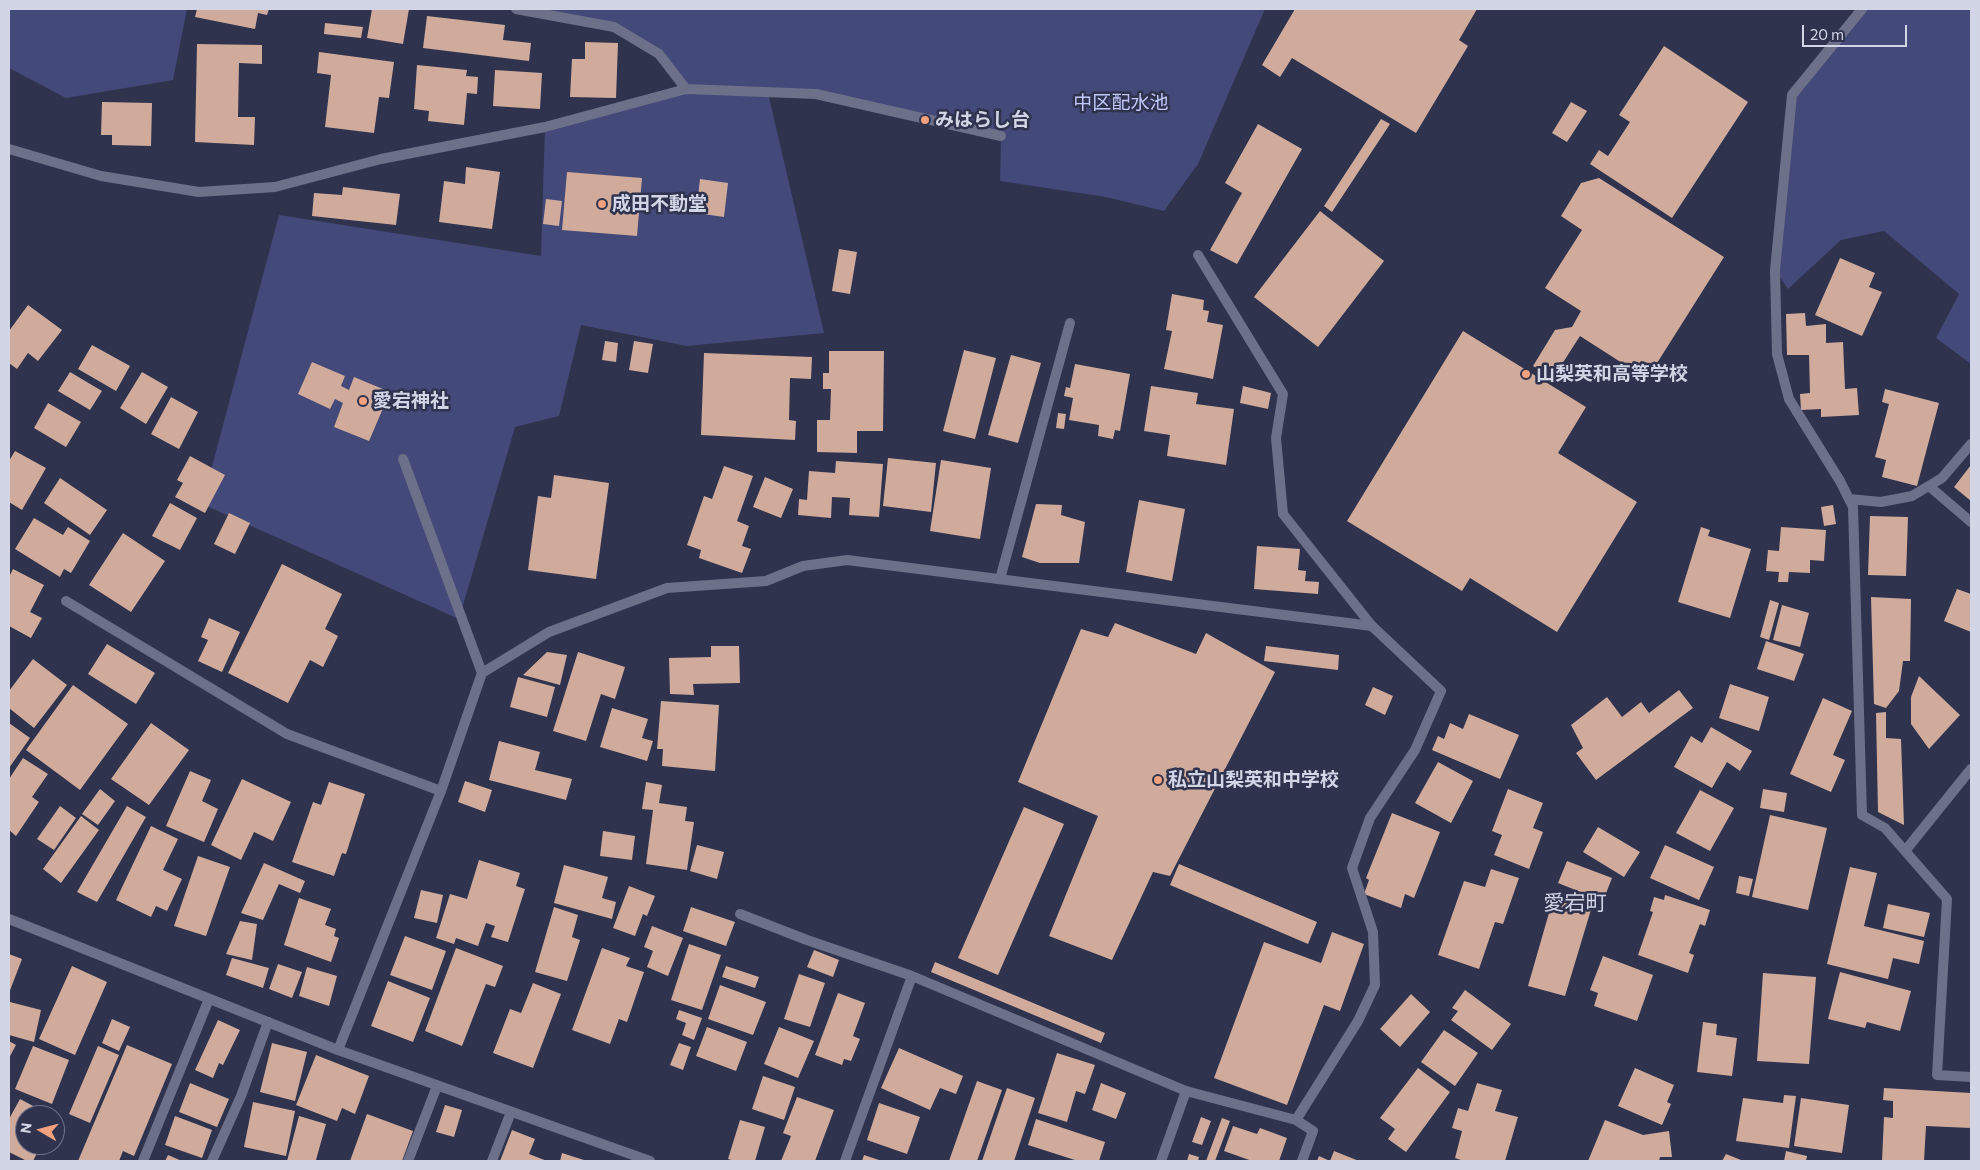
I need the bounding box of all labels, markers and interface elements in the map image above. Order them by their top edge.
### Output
scale bar [1805,15,1910,47]
text: 20 m [1810,25,1844,43]
park label: 中区配水池 [1074,92,1168,114]
place label: みはらし台 [935,109,1030,131]
marker: みはらし台 [919,114,931,126]
place label: 成田不動堂 [612,193,707,215]
marker: 成田不動堂 [596,198,608,210]
place label: 山梨英和高等学校 [1536,363,1688,385]
marker: 山梨英和高等学校 [1520,368,1532,380]
place label: 愛宕神社 [373,390,449,412]
marker: 愛宕神社 [357,395,369,407]
place label: 私立山梨英和中学校 [1168,769,1339,791]
marker: 私立山梨英和中学校 [1152,774,1164,786]
district label: 愛宕町 [1544,890,1606,916]
north arrow [15,1105,65,1155]
text: N [16,1122,35,1134]

